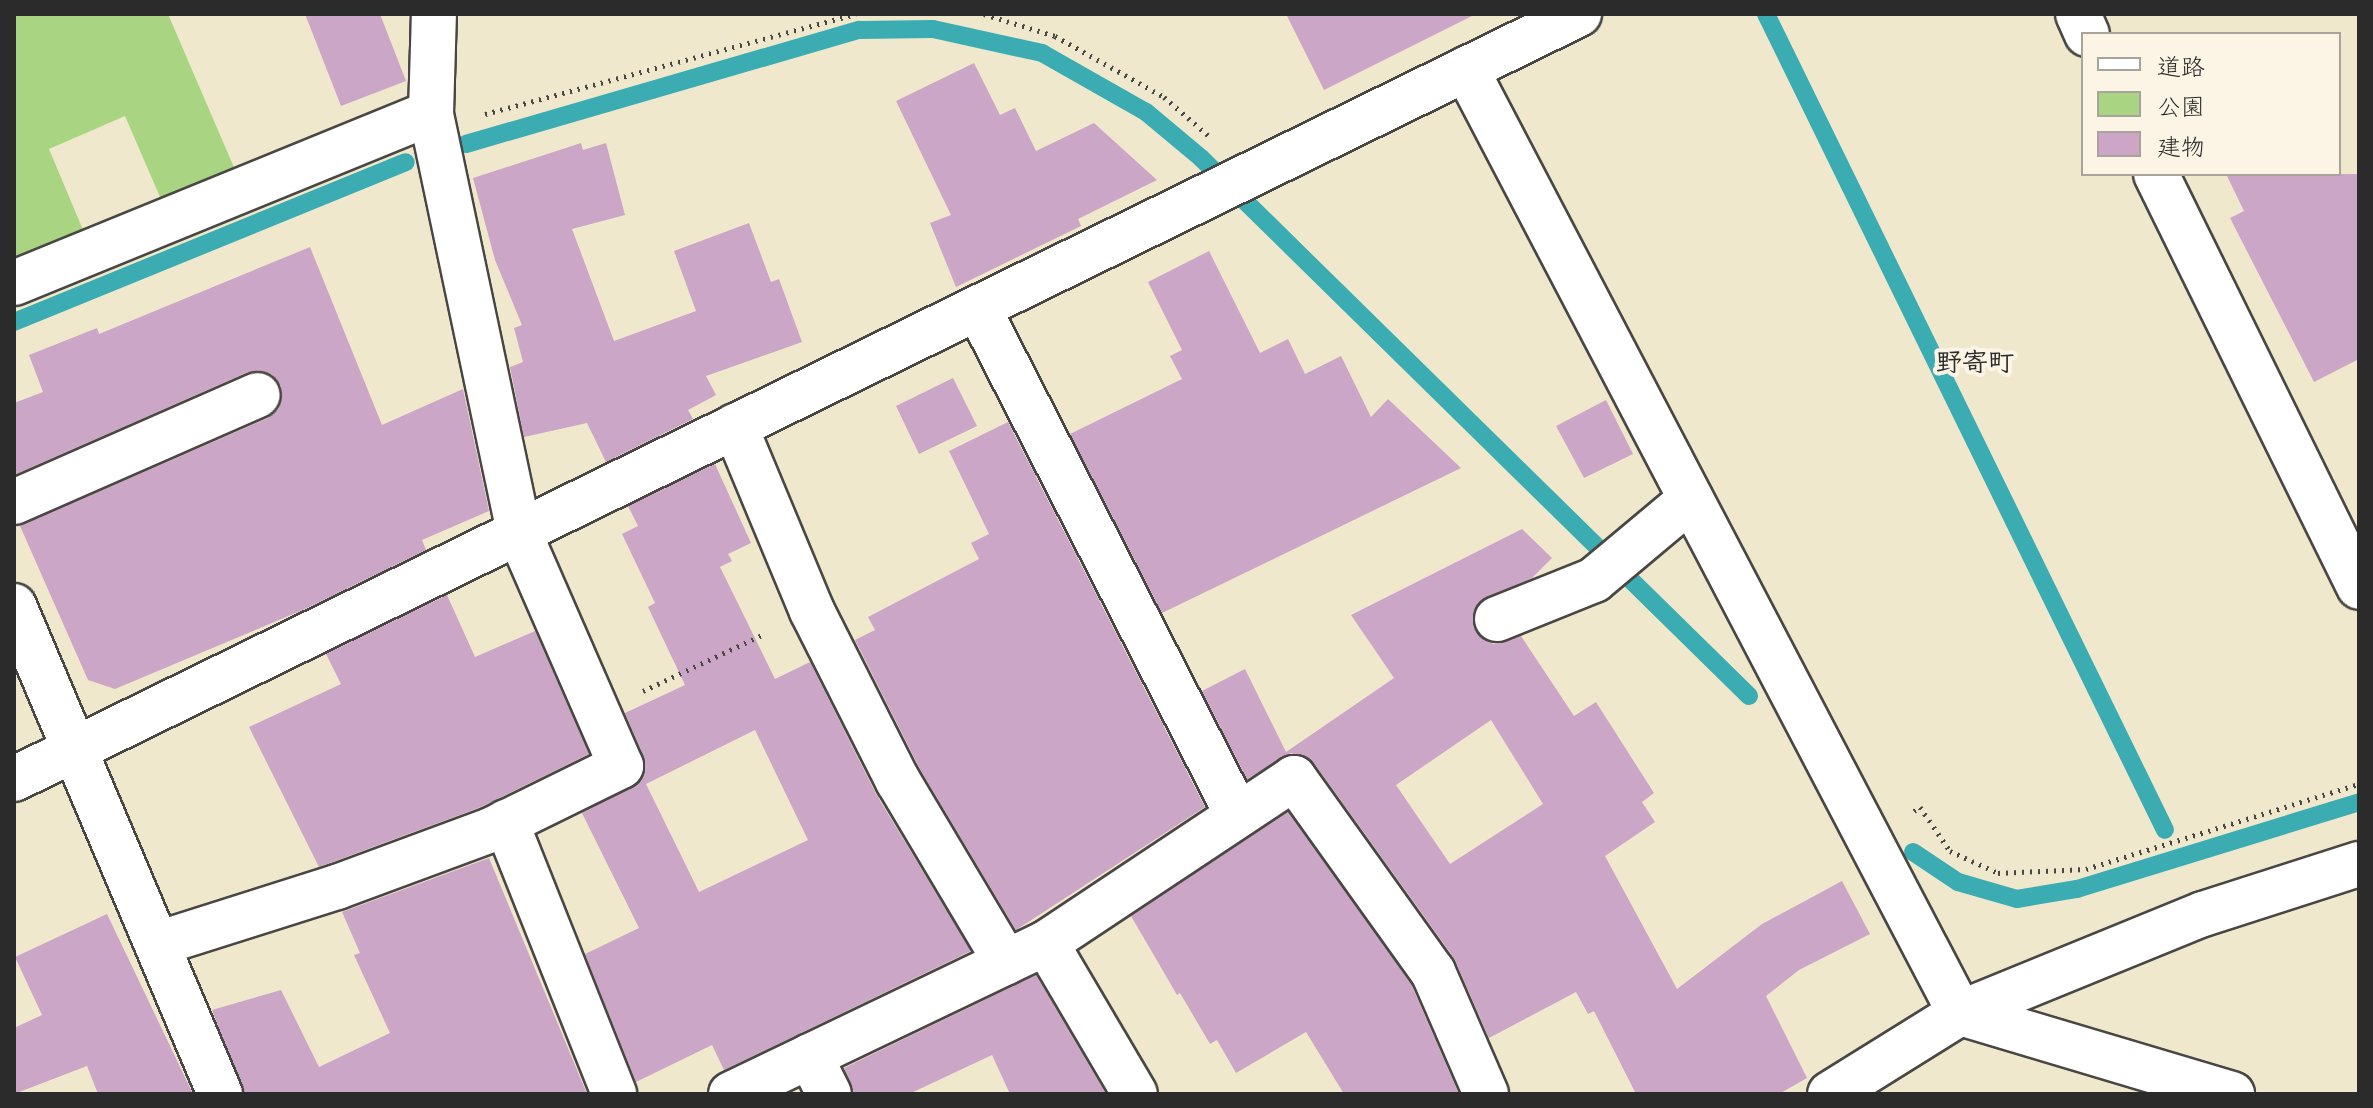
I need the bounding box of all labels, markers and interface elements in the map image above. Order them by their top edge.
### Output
legend [2081,32,2341,176]
text: 道路 [2157,53,2205,82]
text: 公園 [2157,93,2205,122]
text: 建物 [2157,133,2205,162]
district label: 野寄町 [1936,348,2014,380]

